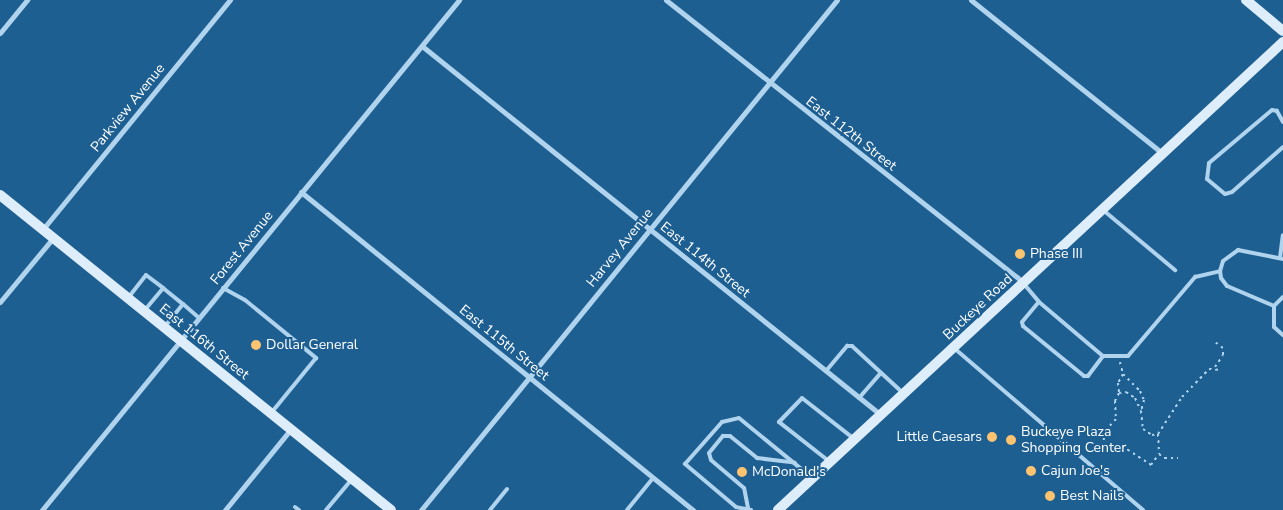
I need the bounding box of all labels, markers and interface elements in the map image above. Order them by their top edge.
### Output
street label: Parkview Avenue [87,61,169,155]
street label: East 112th Street [802,93,900,175]
street label: Harvey Avenue [583,205,657,291]
street label: Forest Avenue [207,208,277,288]
street label: East 114th Street [657,219,753,301]
place label: Phase III [1030,246,1083,262]
marker: Phase III [1014,248,1026,260]
street label: Buckeye Road [940,271,1016,343]
street label: East 116th Street [156,301,252,383]
street label: East 115th Street [456,302,552,384]
place label: Dollar General [266,337,358,353]
marker: Dollar General [250,339,262,351]
place label: Buckeye Plaza Shopping Center [1021,424,1126,457]
place label: Little Caesars [897,429,982,445]
marker: Little Caesars [986,431,998,443]
marker: Buckeye Plaza Shopping Center [1005,434,1017,446]
place label: Cajun Joe's [1041,463,1110,479]
place label: McDonald's [752,464,826,480]
marker: Cajun Joe's [1025,465,1037,477]
marker: McDonald's [736,466,748,478]
place label: Best Nails [1060,488,1124,504]
marker: Best Nails [1044,490,1056,502]

